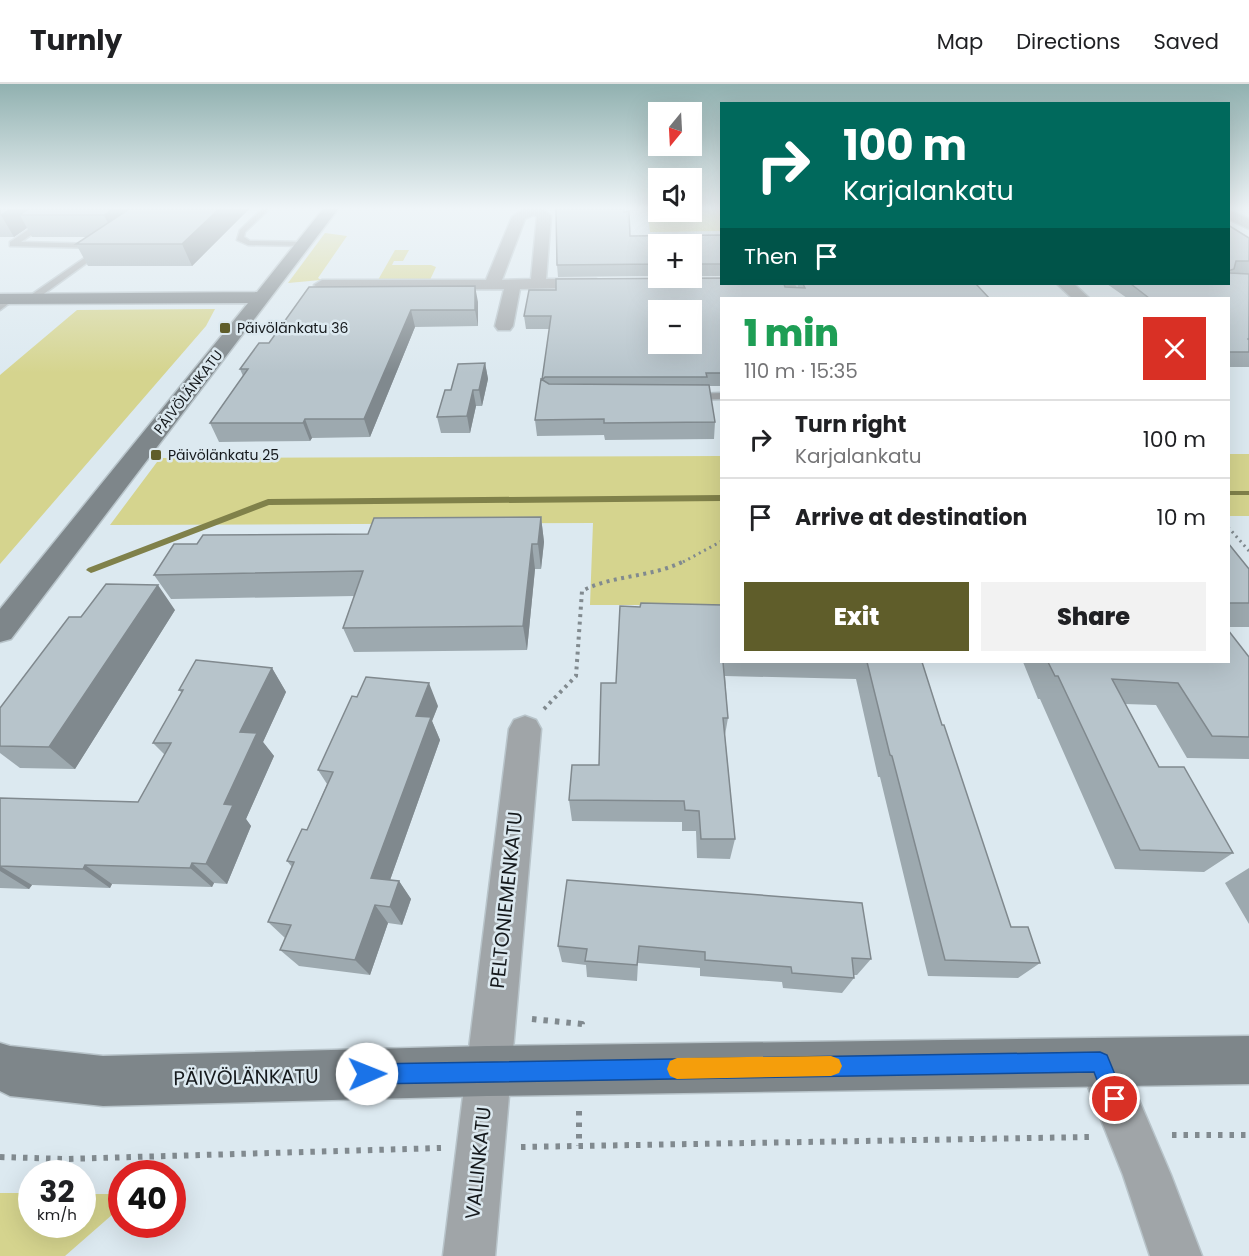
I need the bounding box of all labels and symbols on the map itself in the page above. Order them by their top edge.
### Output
north arrow [648,102,702,156]
place label: Päivölänkatu 36 [237,318,348,338]
marker: Päivölänkatu 36 [218,321,232,335]
street label: PÄIVÖLÄNKATU [149,346,227,438]
place label: Päivölänkatu 25 [168,445,279,465]
marker: Päivölänkatu 25 [149,448,163,462]
street label: PELTONIEMENKATU [483,810,529,990]
position arrow [335,1042,399,1106]
street label: PÄIVÖLÄNKATU [173,1062,319,1092]
pin [1089,1073,1140,1124]
street label: VALLINKATU [458,1105,498,1221]
speed limit sign: 40 [108,1160,186,1238]

